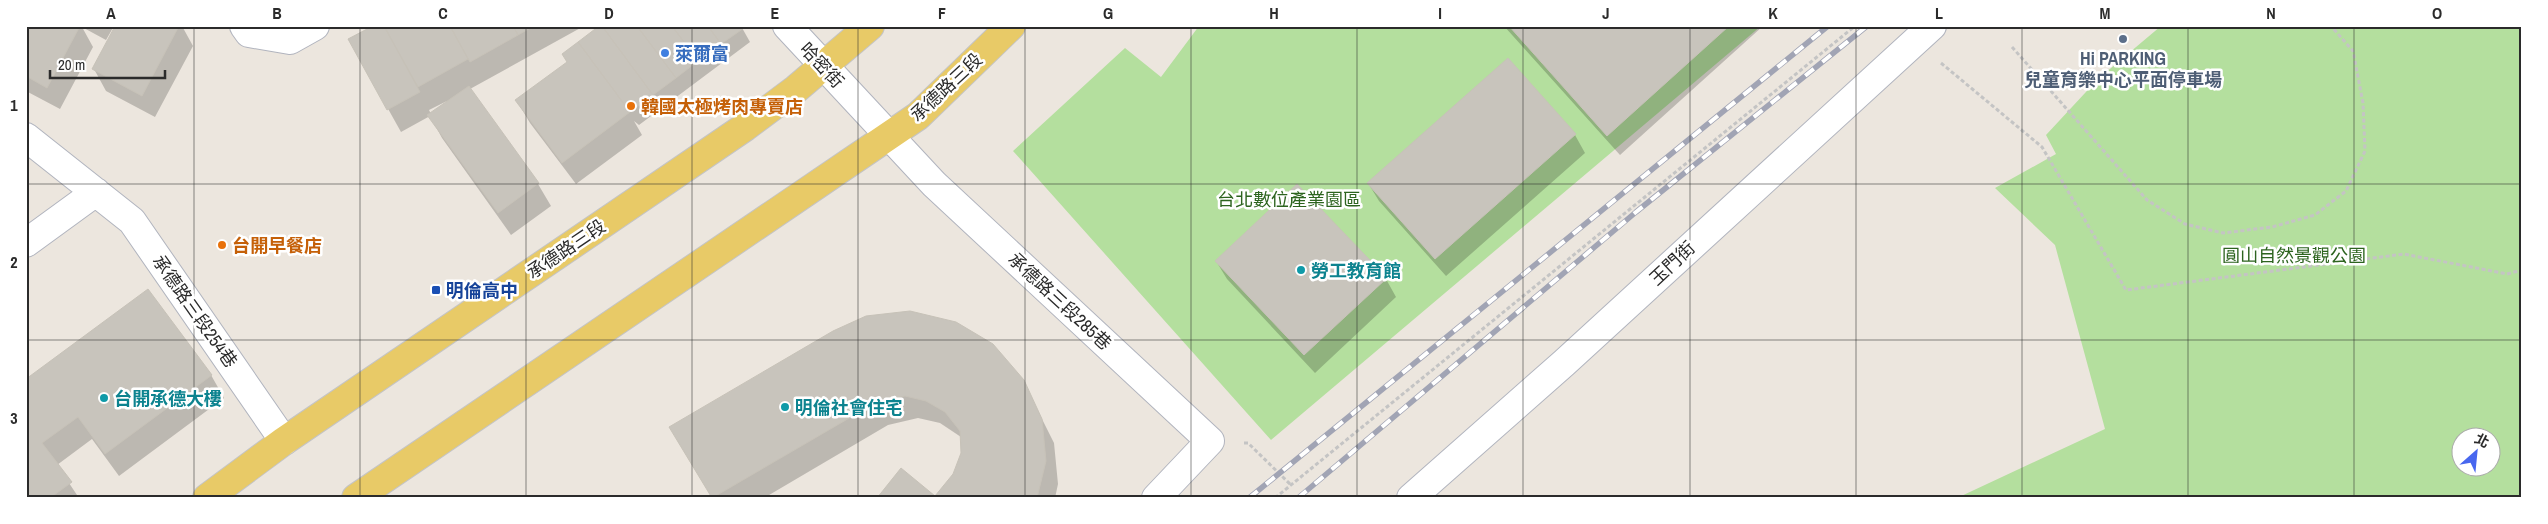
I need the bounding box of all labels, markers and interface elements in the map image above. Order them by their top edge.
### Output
text: A [106,2,116,24]
text: B [272,2,282,24]
text: C [438,2,448,24]
text: D [604,2,614,24]
text: E [771,2,780,24]
text: F [938,2,946,24]
text: G [1103,2,1113,24]
text: H [1269,2,1279,24]
text: I [1438,2,1442,24]
text: J [1602,2,1610,24]
text: K [1768,2,1778,24]
text: L [1935,2,1943,24]
text: M [2100,2,2111,24]
text: N [2266,2,2276,24]
text: O [2432,2,2442,24]
marker: Hi PARKING 兒童育樂中心平面停車場 [2117,33,2129,45]
street label: 哈密街 [794,37,850,93]
place label: 萊爾富 [675,41,729,66]
place label: Hi PARKING 兒童育樂中心平面停車場 [2024,46,2222,92]
marker: 萊爾富 [659,47,671,59]
street label: 承德路三段 [905,47,987,127]
scale bar [50,48,165,80]
text: 20 m [58,54,85,75]
text: 1 [10,94,18,116]
place label: 韓國太極烤肉專賣店 [641,94,803,119]
marker: 韓國太極烤肉專賣店 [625,100,637,112]
park label: 台北數位產業園區 [1217,187,1361,212]
street label: 承德路三段 [522,213,610,285]
place label: 台開早餐店 [232,233,322,258]
street label: 玉門街 [1644,235,1700,291]
marker: 台開早餐店 [216,239,228,251]
park label: 圓山自然景觀公園 [2222,243,2366,268]
street label: 承德路三段285巷 [1003,247,1117,355]
street label: 承德路三段254巷 [147,250,243,372]
text: 2 [10,251,18,273]
place label: 勞工教育館 [1311,258,1401,283]
marker: 勞工教育館 [1295,264,1307,276]
place label: 明倫高中 [446,278,518,303]
marker: 明倫高中 [430,284,442,296]
place label: 台開承德大樓 [114,386,222,411]
marker: 台開承德大樓 [98,392,110,404]
place label: 明倫社會住宅 [795,395,903,420]
marker: 明倫社會住宅 [779,401,791,413]
text: 3 [10,407,18,429]
north arrow [2450,426,2500,476]
text: 北 [2472,429,2492,452]

